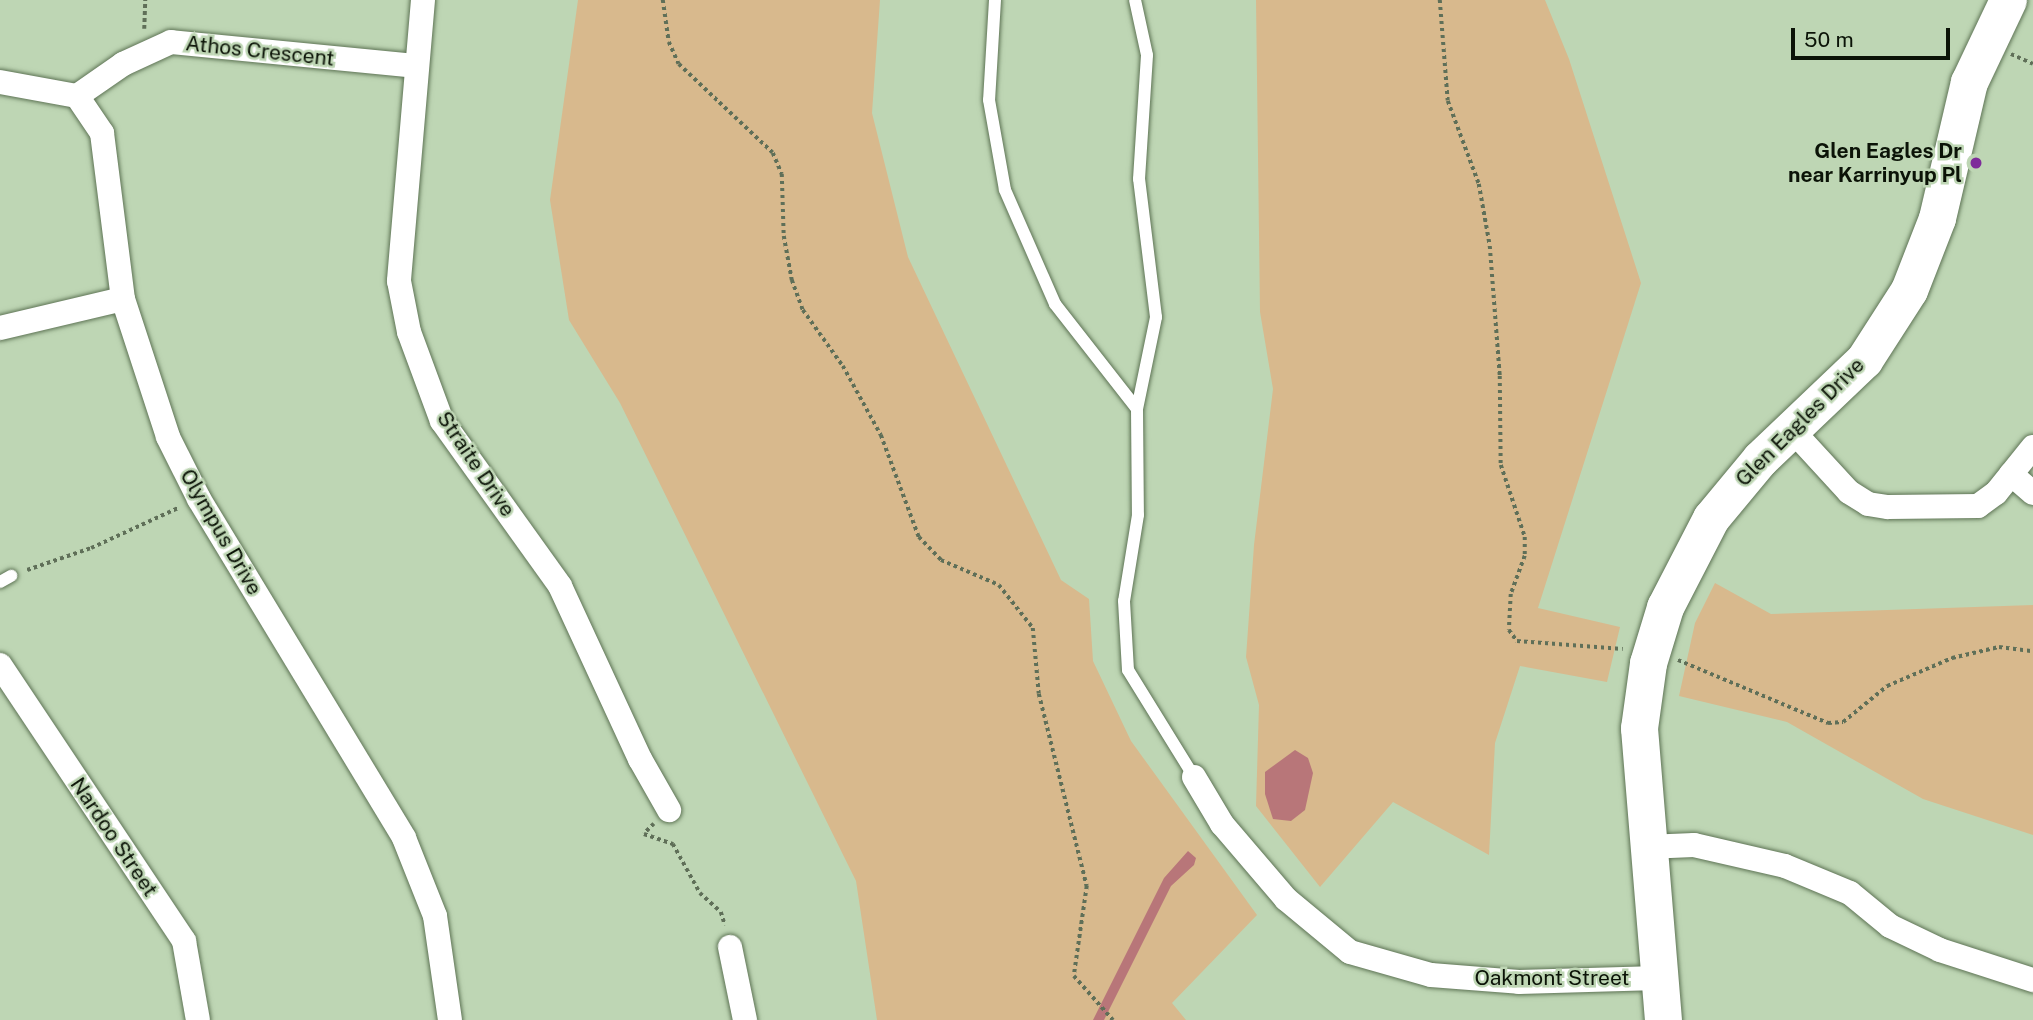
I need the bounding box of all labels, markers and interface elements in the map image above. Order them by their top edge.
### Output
scale bar [1795,14,1954,58]
text: 50 m [1804,27,1854,52]
street label: Athos Crescent [184,31,336,71]
place label: Glen Eagles Dr near Karrinyup Pl [1788,138,1962,188]
marker: Glen Eagles Dr near Karrinyup Pl [1968,155,1984,171]
street label: Glen Eagles Drive [1730,352,1870,492]
street label: Straite Drive [432,407,520,521]
street label: Olympus Drive [175,465,267,599]
street label: Nardoo Street [65,773,163,901]
street label: Oakmont Street [1475,965,1629,991]

